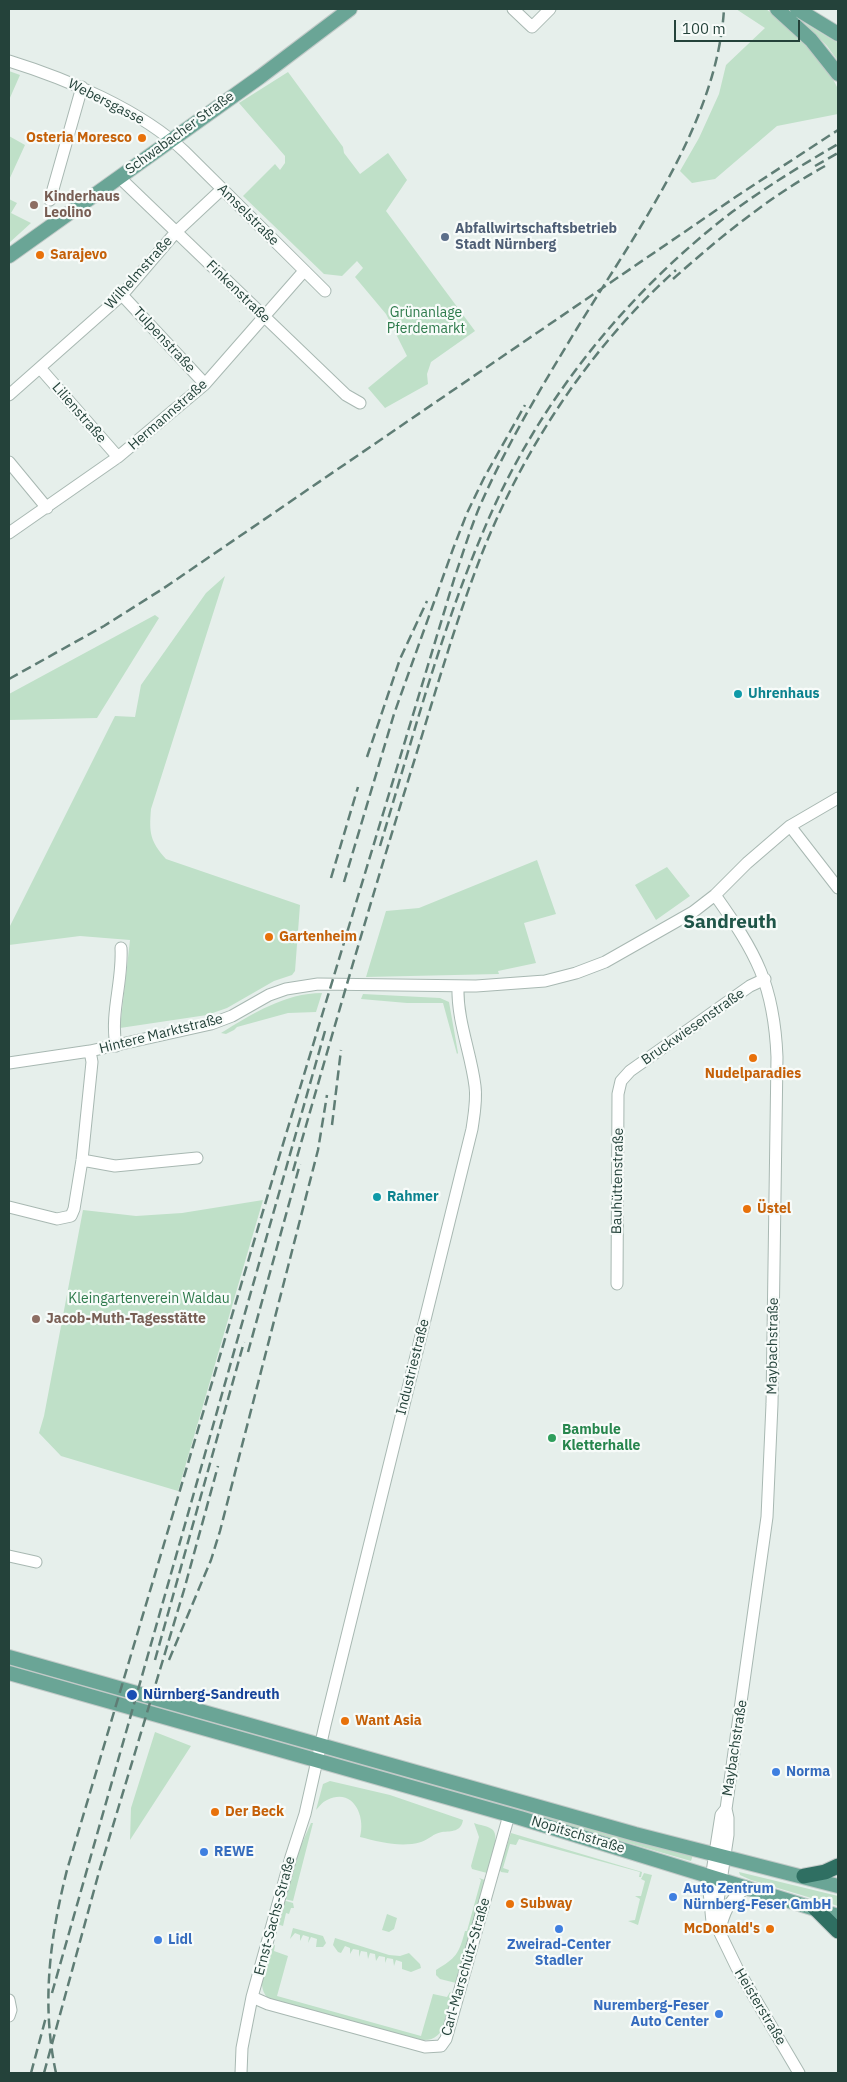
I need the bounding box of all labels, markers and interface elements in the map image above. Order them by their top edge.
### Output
scale bar [677,10,803,42]
text: 100 m [682,19,726,38]
street label: Webersgasse [65,76,147,128]
street label: Schwabacher Straße [122,88,238,178]
place label: Osteria Moresco [26,130,132,146]
marker: Osteria Moresco [136,132,148,144]
street label: Amselstraße [214,181,282,249]
place label: Kinderhaus Leolino [44,189,120,222]
marker: Kinderhaus Leolino [28,199,40,211]
place label: Abfallwirtschaftsbetrieb Stadt Nürnberg [455,221,617,253]
marker: Abfallwirtschaftsbetrieb Stadt Nürnberg [439,231,451,243]
street label: Wilhelmstraße [102,233,176,313]
place label: Sarajevo [50,247,107,263]
marker: Sarajevo [34,249,46,261]
street label: Finkenstraße [202,257,274,327]
street label: Tulpenstraße [129,304,199,376]
park label: Grünanlage Pferdemarkt [387,305,465,338]
street label: Hermannstraße [125,376,211,454]
street label: Lilienstraße [48,379,110,447]
place label: Uhrenhaus [748,686,820,702]
marker: Uhrenhaus [732,688,744,700]
district label: Sandreuth [683,912,777,934]
place label: Gartenheim [279,929,357,945]
marker: Gartenheim [263,931,275,943]
street label: Bruckwiesenstraße [638,985,748,1069]
street label: Hintere Marktstraße [97,1010,225,1058]
marker: Nudelparadies [747,1052,759,1064]
place label: Nudelparadies [705,1066,801,1082]
street label: Bauhüttenstraße [609,1128,627,1234]
place label: Rahmer [387,1189,439,1205]
marker: Rahmer [371,1191,383,1203]
place label: Üstel [757,1201,791,1217]
marker: Üstel [741,1203,753,1215]
park label: Kleingartenverein Waldau [68,1291,230,1307]
street label: Maybachstraße [764,1297,782,1395]
place label: Jacob-Muth-Tagesstätte [46,1311,206,1327]
marker: Jacob-Muth-Tagesstätte [30,1313,42,1325]
street label: Industriestraße [393,1317,433,1417]
place label: Bambule Kletterhalle [562,1422,640,1454]
marker: Bambule Kletterhalle [546,1432,558,1444]
place label: Nürnberg-Sandreuth [143,1687,279,1703]
marker: Nürnberg-Sandreuth [125,1688,139,1702]
street label: Maybachstraße [719,1699,751,1797]
place label: Want Asia [355,1713,422,1729]
marker: Want Asia [339,1715,351,1727]
place label: Norma [786,1764,830,1780]
marker: Norma [770,1766,782,1778]
place label: Der Beck [225,1804,284,1820]
marker: Der Beck [209,1806,221,1818]
street label: Nopitschstraße [529,1813,627,1857]
place label: REWE [214,1844,254,1860]
marker: REWE [198,1846,210,1858]
street label: Ernst-Sachs-Straße [251,1855,299,1977]
place label: Auto Zentrum Nürnberg-Feser GmbH [683,1881,831,1914]
marker: Auto Zentrum Nürnberg-Feser GmbH [667,1891,679,1903]
street label: Carl-Marschütz-Straße [438,1896,494,2038]
place label: Subway [520,1896,572,1912]
marker: Subway [504,1898,516,1910]
place label: McDonald's [684,1921,760,1937]
marker: Zweirad-Center Stadler [553,1923,565,1935]
marker: McDonald's [764,1923,776,1935]
place label: Lidl [168,1932,192,1948]
marker: Lidl [152,1934,164,1946]
place label: Zweirad-Center Stadler [507,1937,611,1970]
street label: Heisterstraße [731,1966,789,2048]
place label: Nuremberg-Feser Auto Center [593,1998,709,2030]
marker: Nuremberg-Feser Auto Center [713,2008,725,2020]

